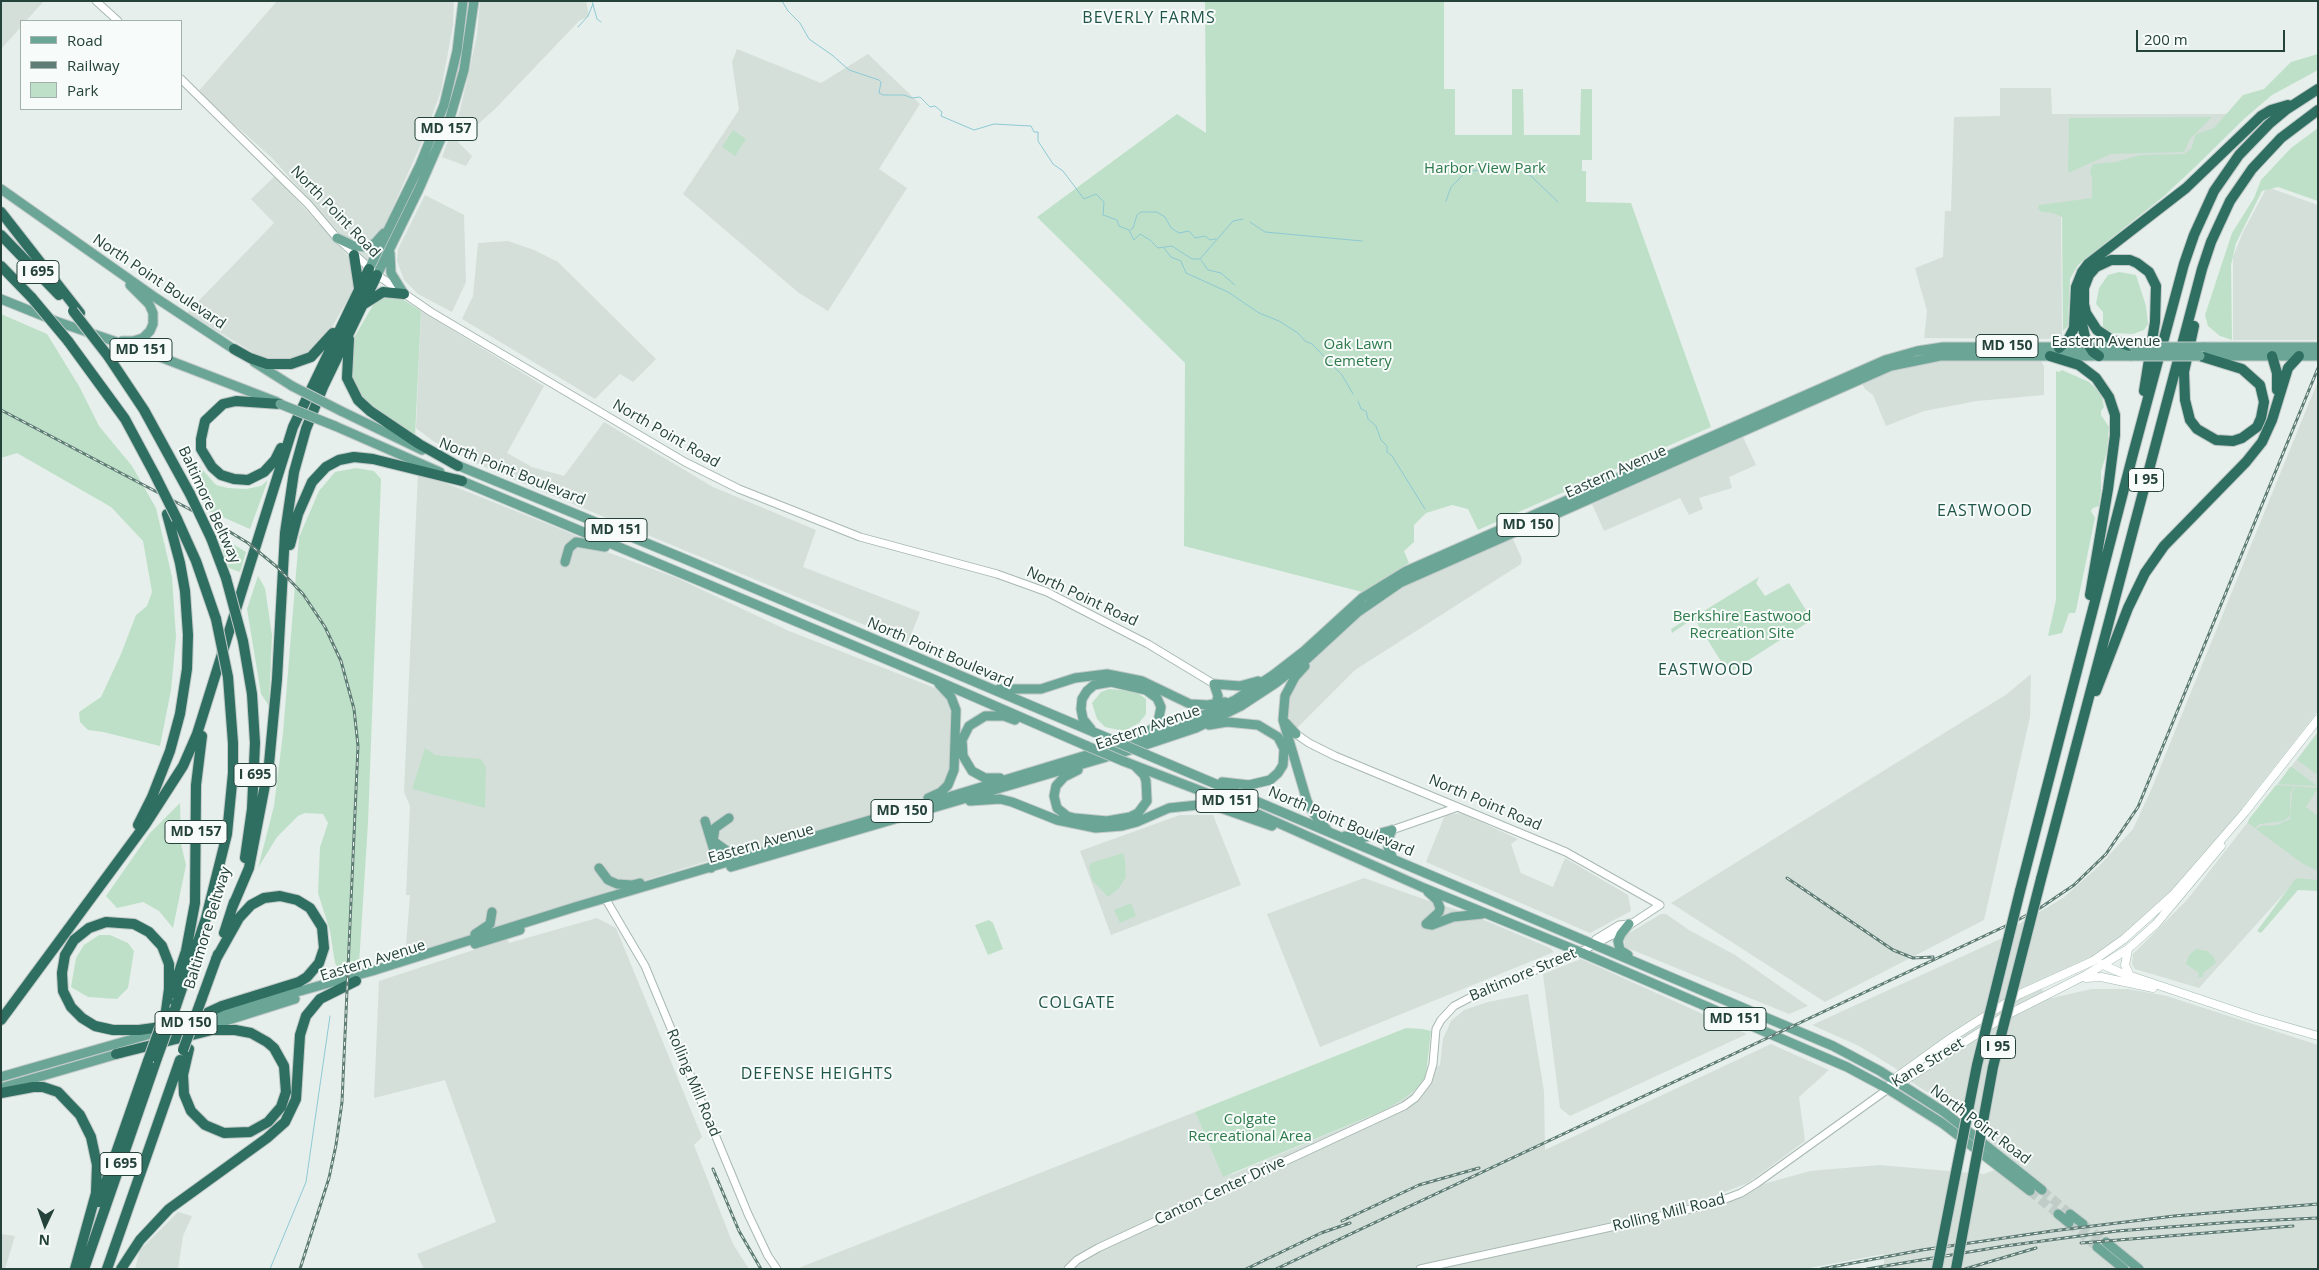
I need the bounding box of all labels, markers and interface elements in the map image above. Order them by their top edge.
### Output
district label: BEVERLY FARMS [1081,8,1217,28]
legend [20,20,182,110]
scale bar [2139,20,2288,52]
text: 200 m [2144,29,2188,49]
text: Road [67,30,103,50]
text: Railway [67,55,120,75]
text: Park [67,80,98,100]
road number: MD 157 [415,118,477,140]
park label: Harbor View Park [1424,160,1546,178]
street label: North Point Road [287,162,383,262]
street label: North Point Boulevard [89,231,229,333]
road number: I 695 [17,260,59,284]
street label: Eastern Avenue [2051,333,2161,351]
road number: MD 150 [1976,334,2038,358]
park label: Oak Lawn Cemetery [1324,336,1392,371]
road number: MD 151 [110,338,172,362]
street label: North Point Road [609,396,723,472]
street label: North Point Boulevard [436,434,588,510]
street label: Eastern Avenue [1563,442,1669,502]
street label: Baltimore Beltway [174,444,244,566]
road number: I 95 [2128,468,2164,492]
district label: EASTWOOD [1936,501,2034,521]
road number: MD 150 [1497,514,1559,536]
road number: MD 151 [585,518,647,542]
street label: North Point Road [1023,563,1141,631]
park label: Berkshire Eastwood Recreation Site [1673,608,1811,643]
street label: North Point Boulevard [864,614,1016,692]
district label: EASTWOOD [1657,660,1755,680]
street label: Eastern Avenue [1094,702,1202,754]
road number: I 695 [234,764,276,786]
street label: North Point Road [1426,771,1544,835]
street label: North Point Boulevard [1265,783,1417,861]
road number: MD 151 [1196,789,1258,812]
road number: MD 150 [871,799,933,822]
road number: MD 157 [165,820,227,844]
street label: Eastern Avenue [706,820,816,868]
street label: Baltimore Beltway [181,865,235,991]
street label: Eastern Avenue [318,936,428,986]
street label: Baltimore Street [1467,944,1579,1006]
district label: COLGATE [1037,993,1117,1013]
road number: MD 151 [1704,1008,1766,1030]
road number: MD 150 [155,1011,217,1034]
street label: Rolling Mill Road [662,1026,724,1140]
street label: Kane Street [1889,1034,1967,1092]
road number: I 95 [1980,1036,2016,1058]
district label: DEFENSE HEIGHTS [739,1064,895,1084]
street label: North Point Road [1926,1081,2034,1169]
park label: Colgate Recreational Area [1188,1111,1312,1146]
road number: I 695 [100,1152,142,1176]
street label: Canton Center Drive [1152,1153,1288,1229]
street label: Rolling Mill Road [1611,1190,1727,1236]
north arrow [20,1200,70,1250]
text: N [38,1231,50,1250]

